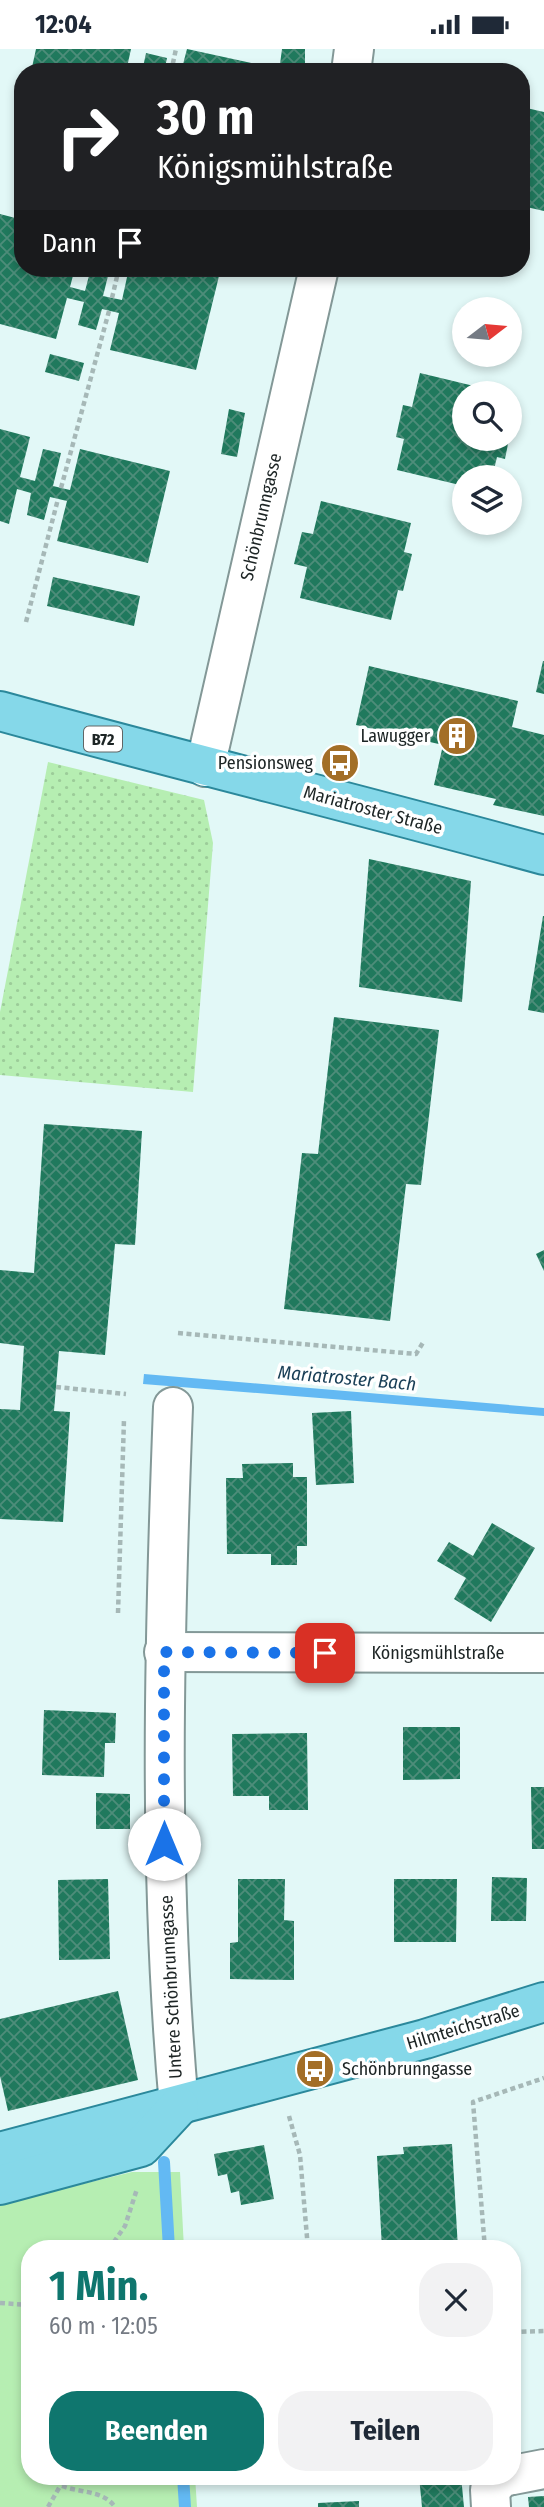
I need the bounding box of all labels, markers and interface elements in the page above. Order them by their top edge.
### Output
text: 12:04 [35,9,92,40]
text: 30 m [157,88,255,147]
icon: right [42,91,133,182]
text: Königsmühlstraße [157,148,393,186]
icon: arrive [111,224,149,262]
text: Dann [42,228,97,259]
north arrow [452,297,522,367]
map controls [452,297,522,535]
button: search [452,381,522,451]
street label: Schönbrunngasse [236,451,286,583]
button: layers [452,465,522,535]
building icon: Lawugger [436,715,478,757]
place label: Lawugger [360,725,431,747]
road number: B72 [84,727,122,751]
bus stop icon: Pensionsweg [319,742,361,784]
place label: Pensionsweg [218,752,314,774]
street label: Mariatroster Straße [301,781,445,839]
water label: Mariatroster Bach [277,1360,417,1396]
pin [295,1623,355,1683]
icon: arrive [306,1634,344,1672]
street label: Königsmühlstraße [372,1642,505,1664]
position arrow [127,1807,201,1881]
street label: Untere Schönbrunngasse [155,1895,187,2079]
street label: Hilmteichstraße [404,1999,522,2055]
bus stop icon: Schönbrunngasse [294,2048,336,2090]
place label: Schönbrunngasse [342,2058,472,2080]
text: 1 Min. [49,2261,148,2311]
button: close [419,2263,493,2337]
text: 60 m · 12:05 [49,2312,158,2340]
button: Beenden [49,2391,264,2471]
button: Teilen [278,2391,493,2471]

